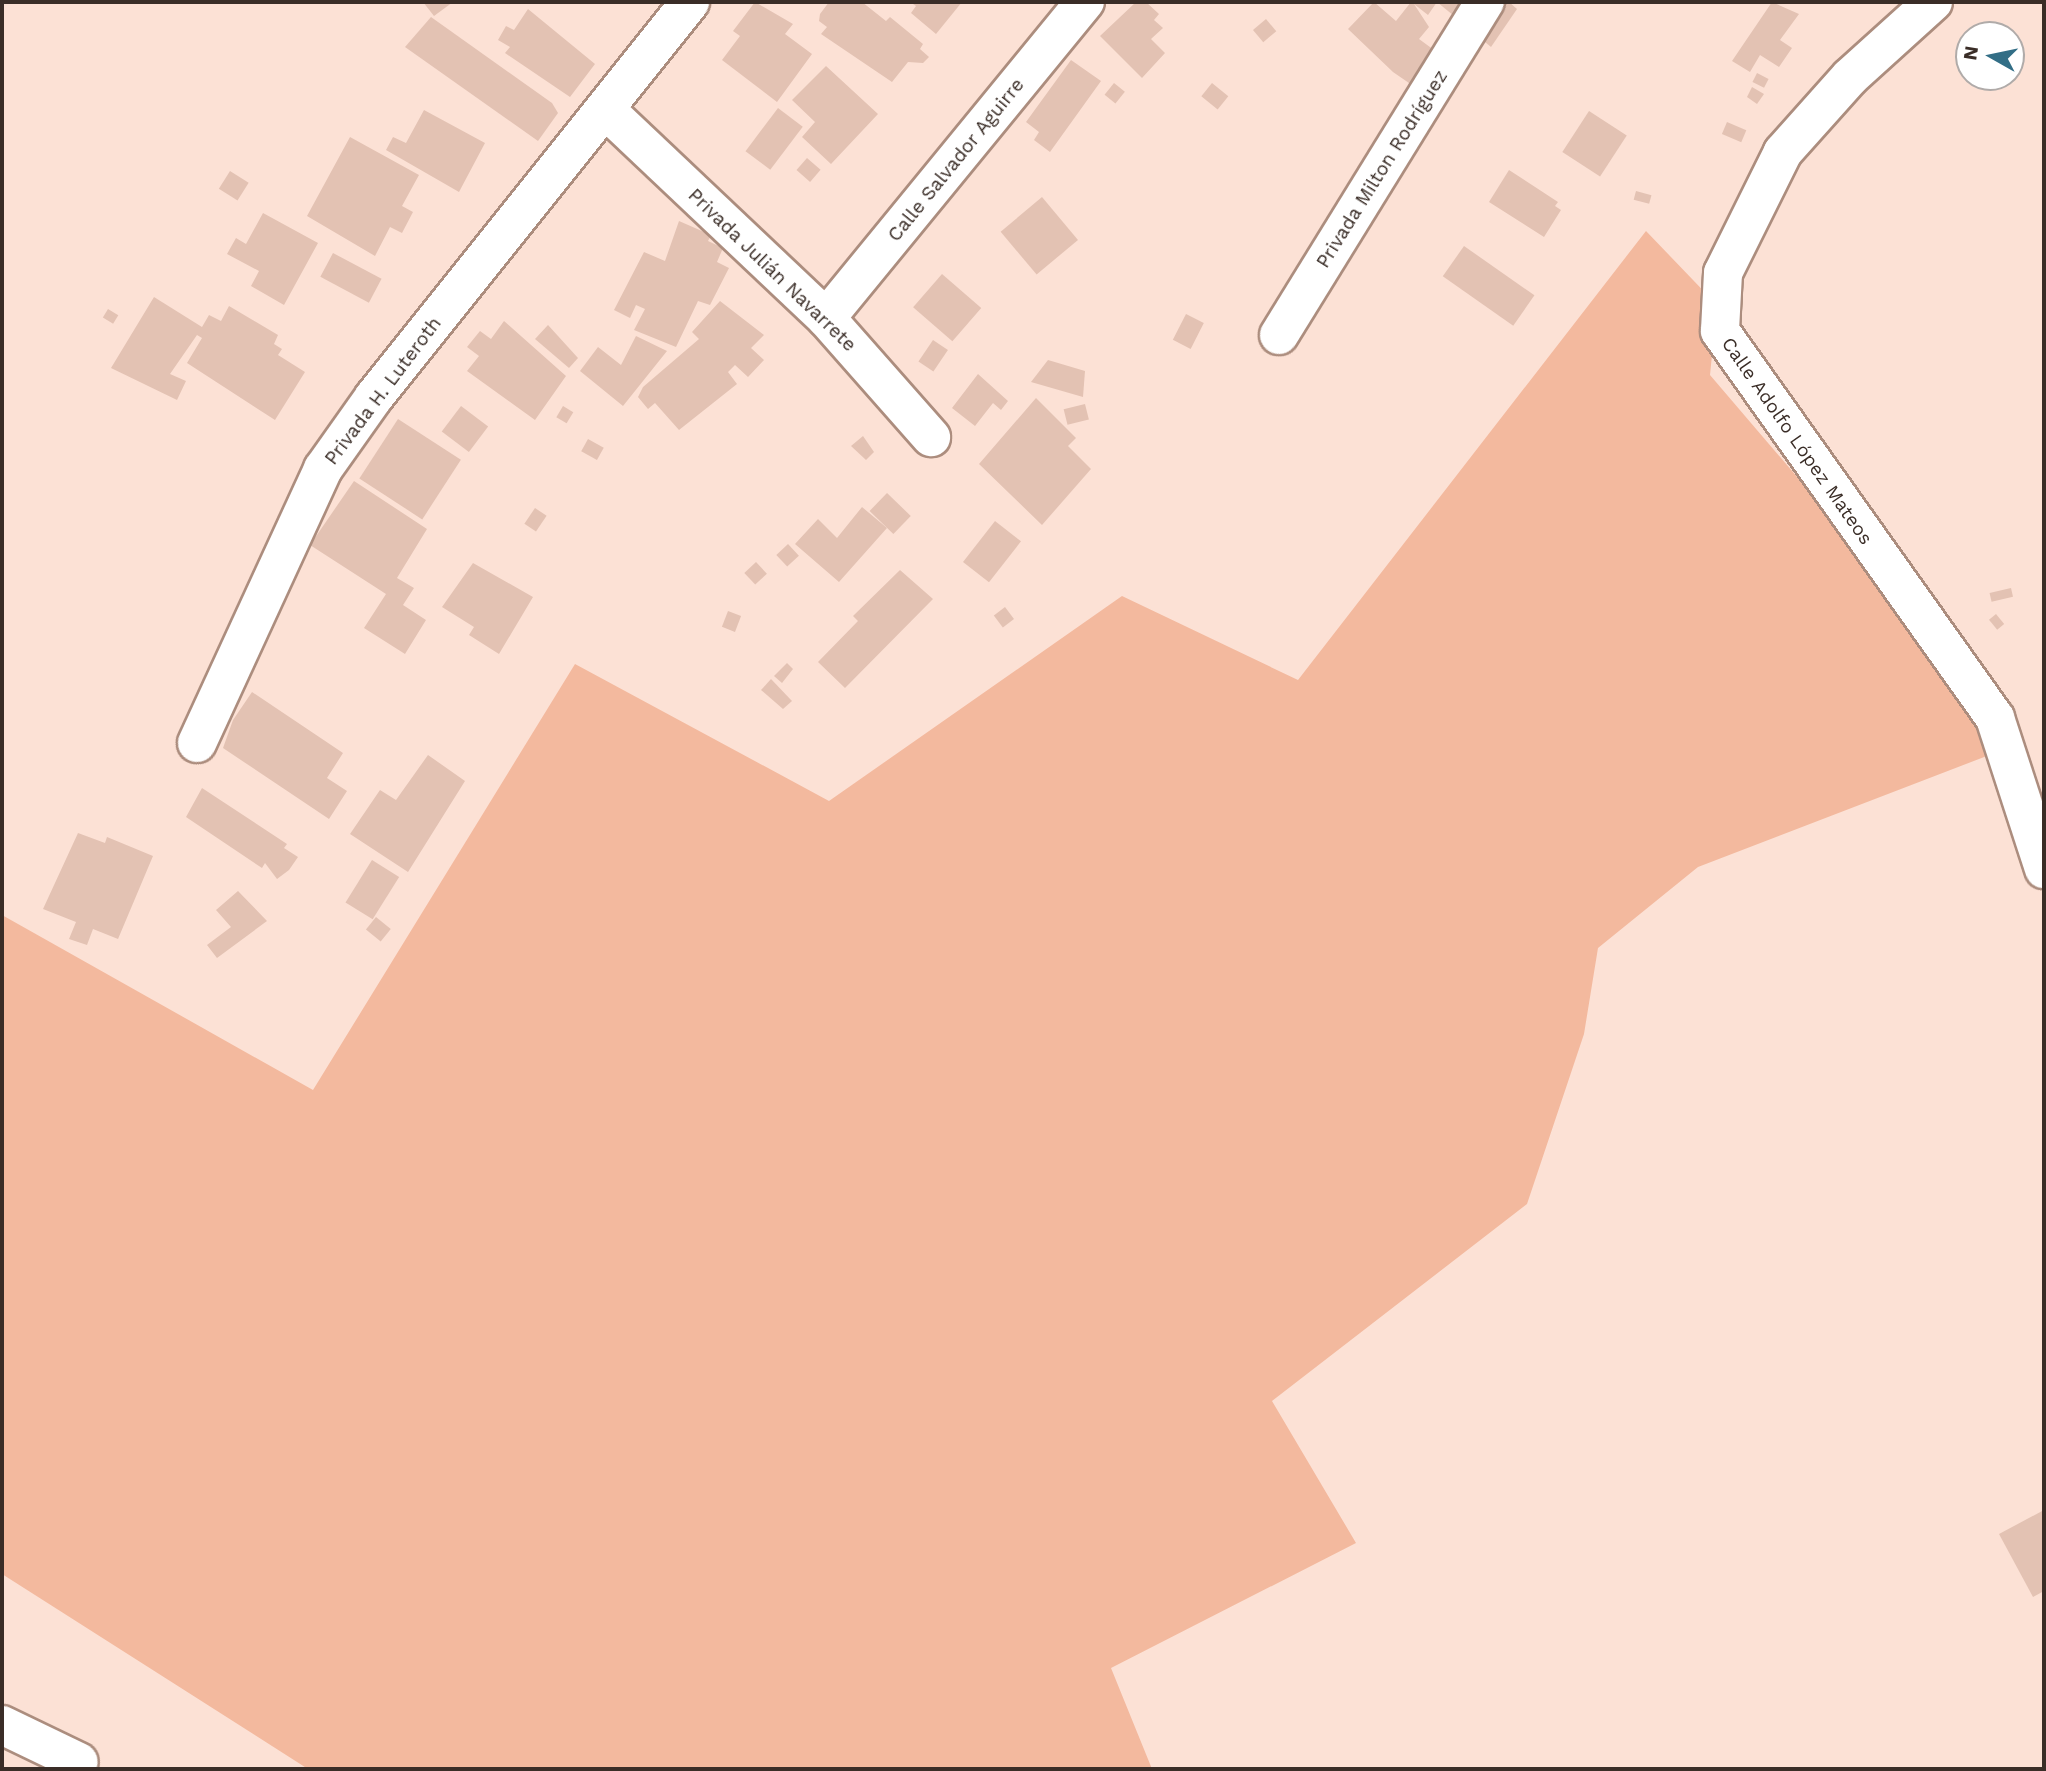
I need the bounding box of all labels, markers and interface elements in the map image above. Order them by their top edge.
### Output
north arrow [1955,21,2025,91]
text: N [1958,44,1983,62]
street label: Privada Milton Rodríguez [1311,66,1453,272]
street label: Calle Salvador Aguirre [883,73,1029,247]
street label: Privada Julián Navarrete [683,183,861,357]
street label: Privada H. Luteroth [320,312,446,470]
street label: Calle Adolfo López Mateos [1716,333,1878,549]

